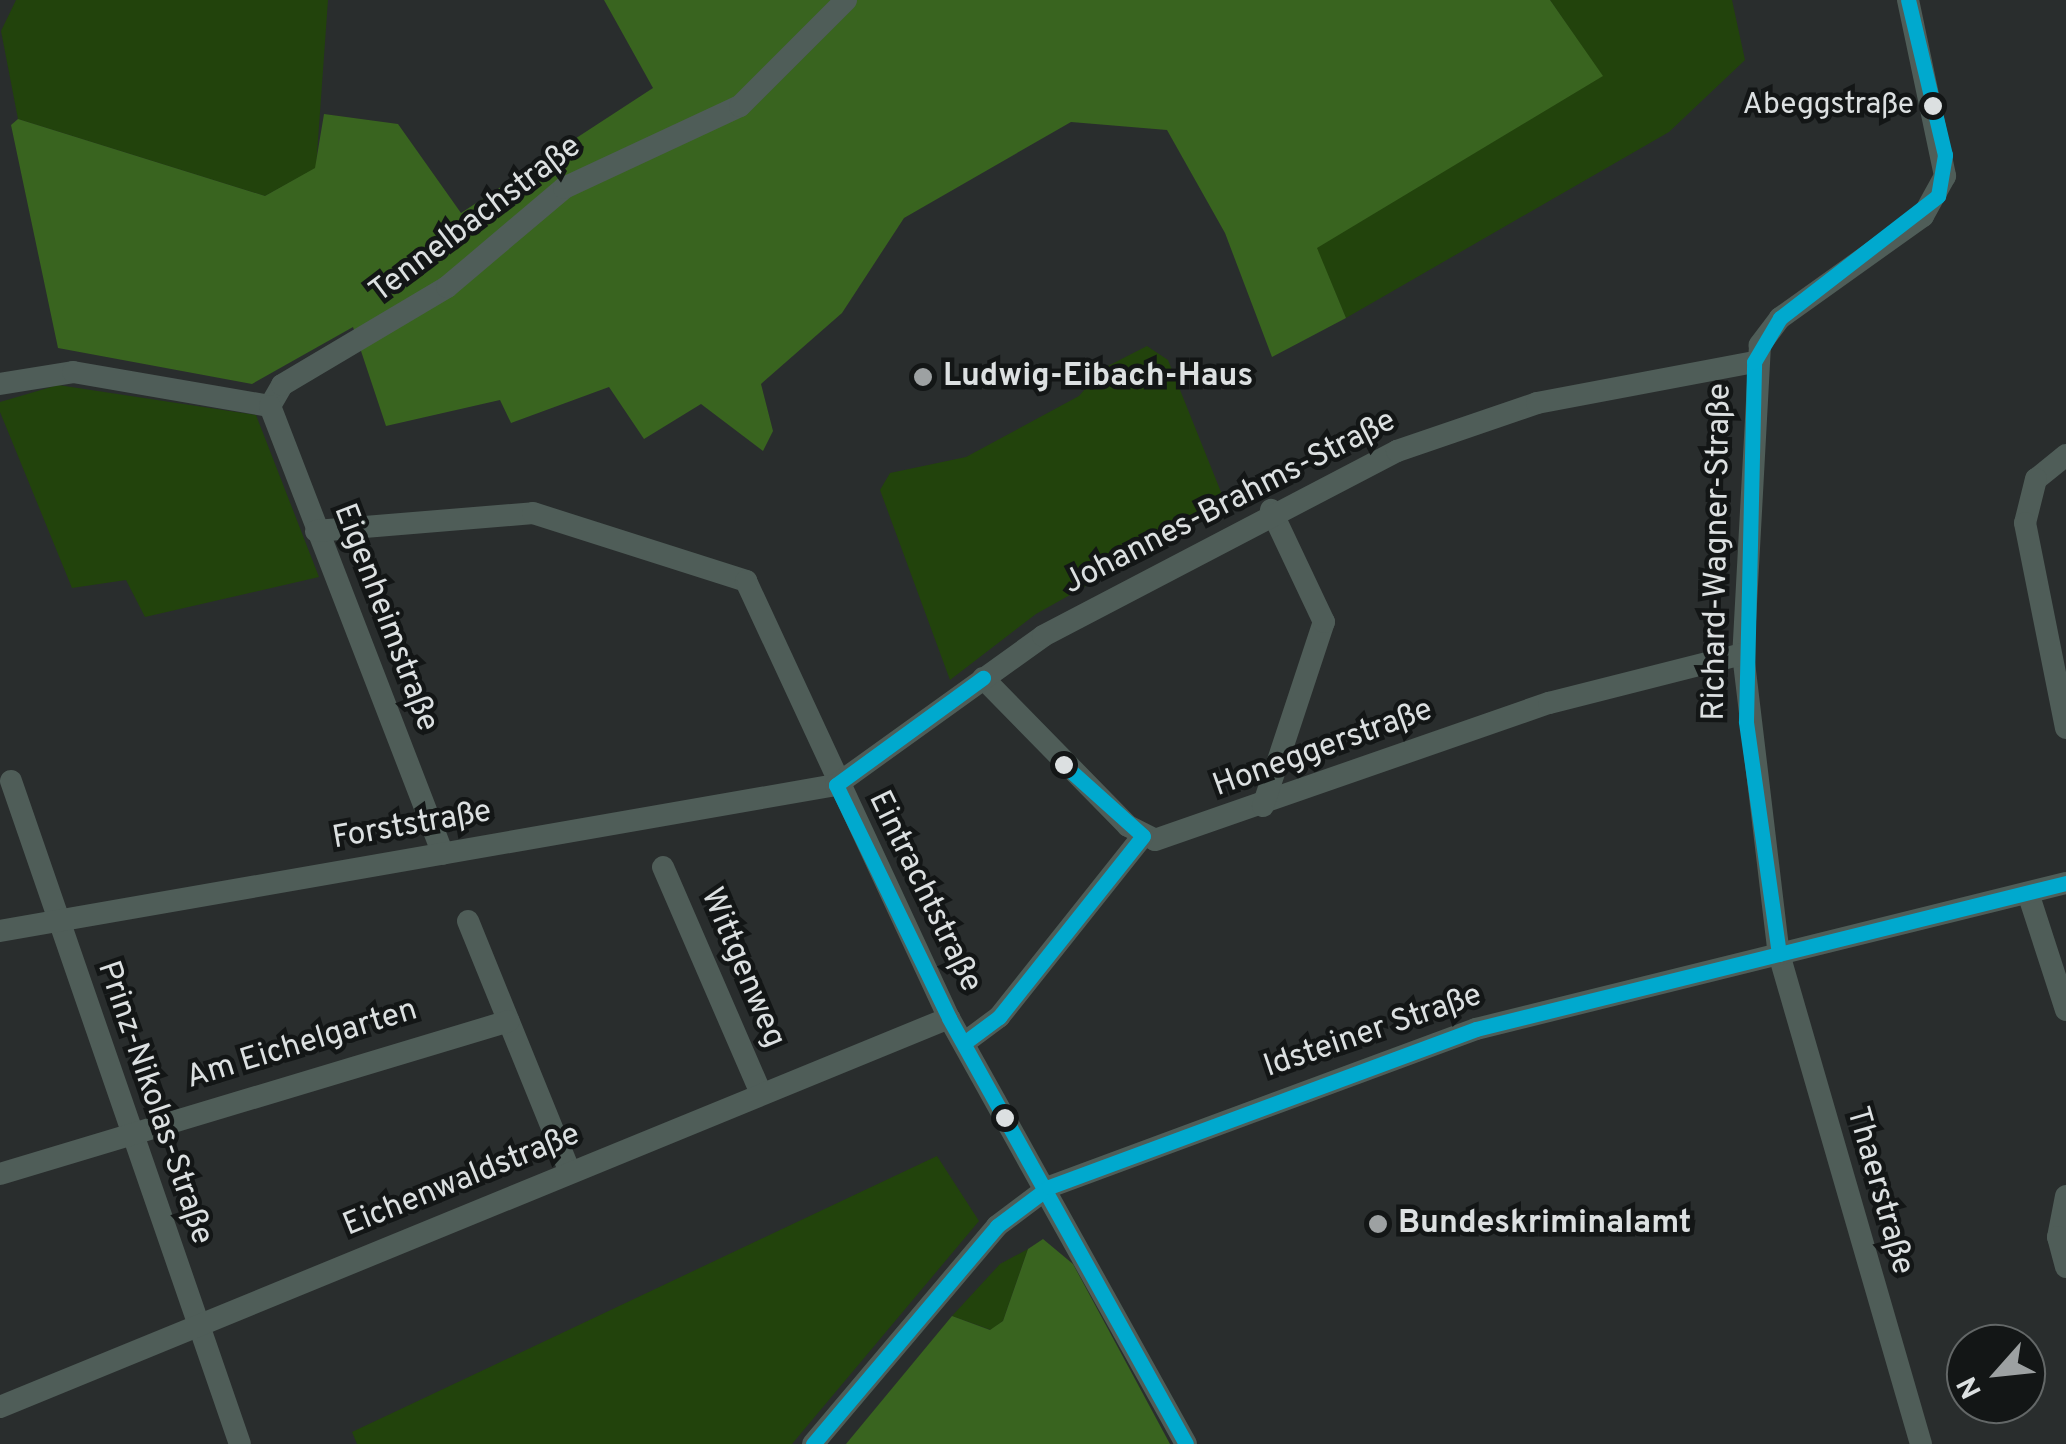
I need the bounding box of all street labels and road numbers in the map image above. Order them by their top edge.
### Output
street label: Tennelbachstraße [363,128,589,312]
street label: Richard-Wagner-Straße [1696,383,1740,721]
street label: Johannes-Brahms-Straße [1057,402,1403,604]
street label: Eigenheimstraße [324,499,446,737]
street label: Honeggerstraße [1208,691,1438,807]
street label: Eintrachtstraße [859,785,989,999]
street label: Forststraße [330,793,494,859]
street label: Wittgenweg [691,882,793,1054]
street label: Prinz-Nikolas-Straße [87,956,221,1250]
street label: Idsteiner Straße [1259,977,1487,1087]
street label: Am Eichelgarten [182,992,422,1098]
street label: Thaerstraße [1837,1103,1921,1279]
street label: Eichenwaldstraße [338,1116,586,1246]

